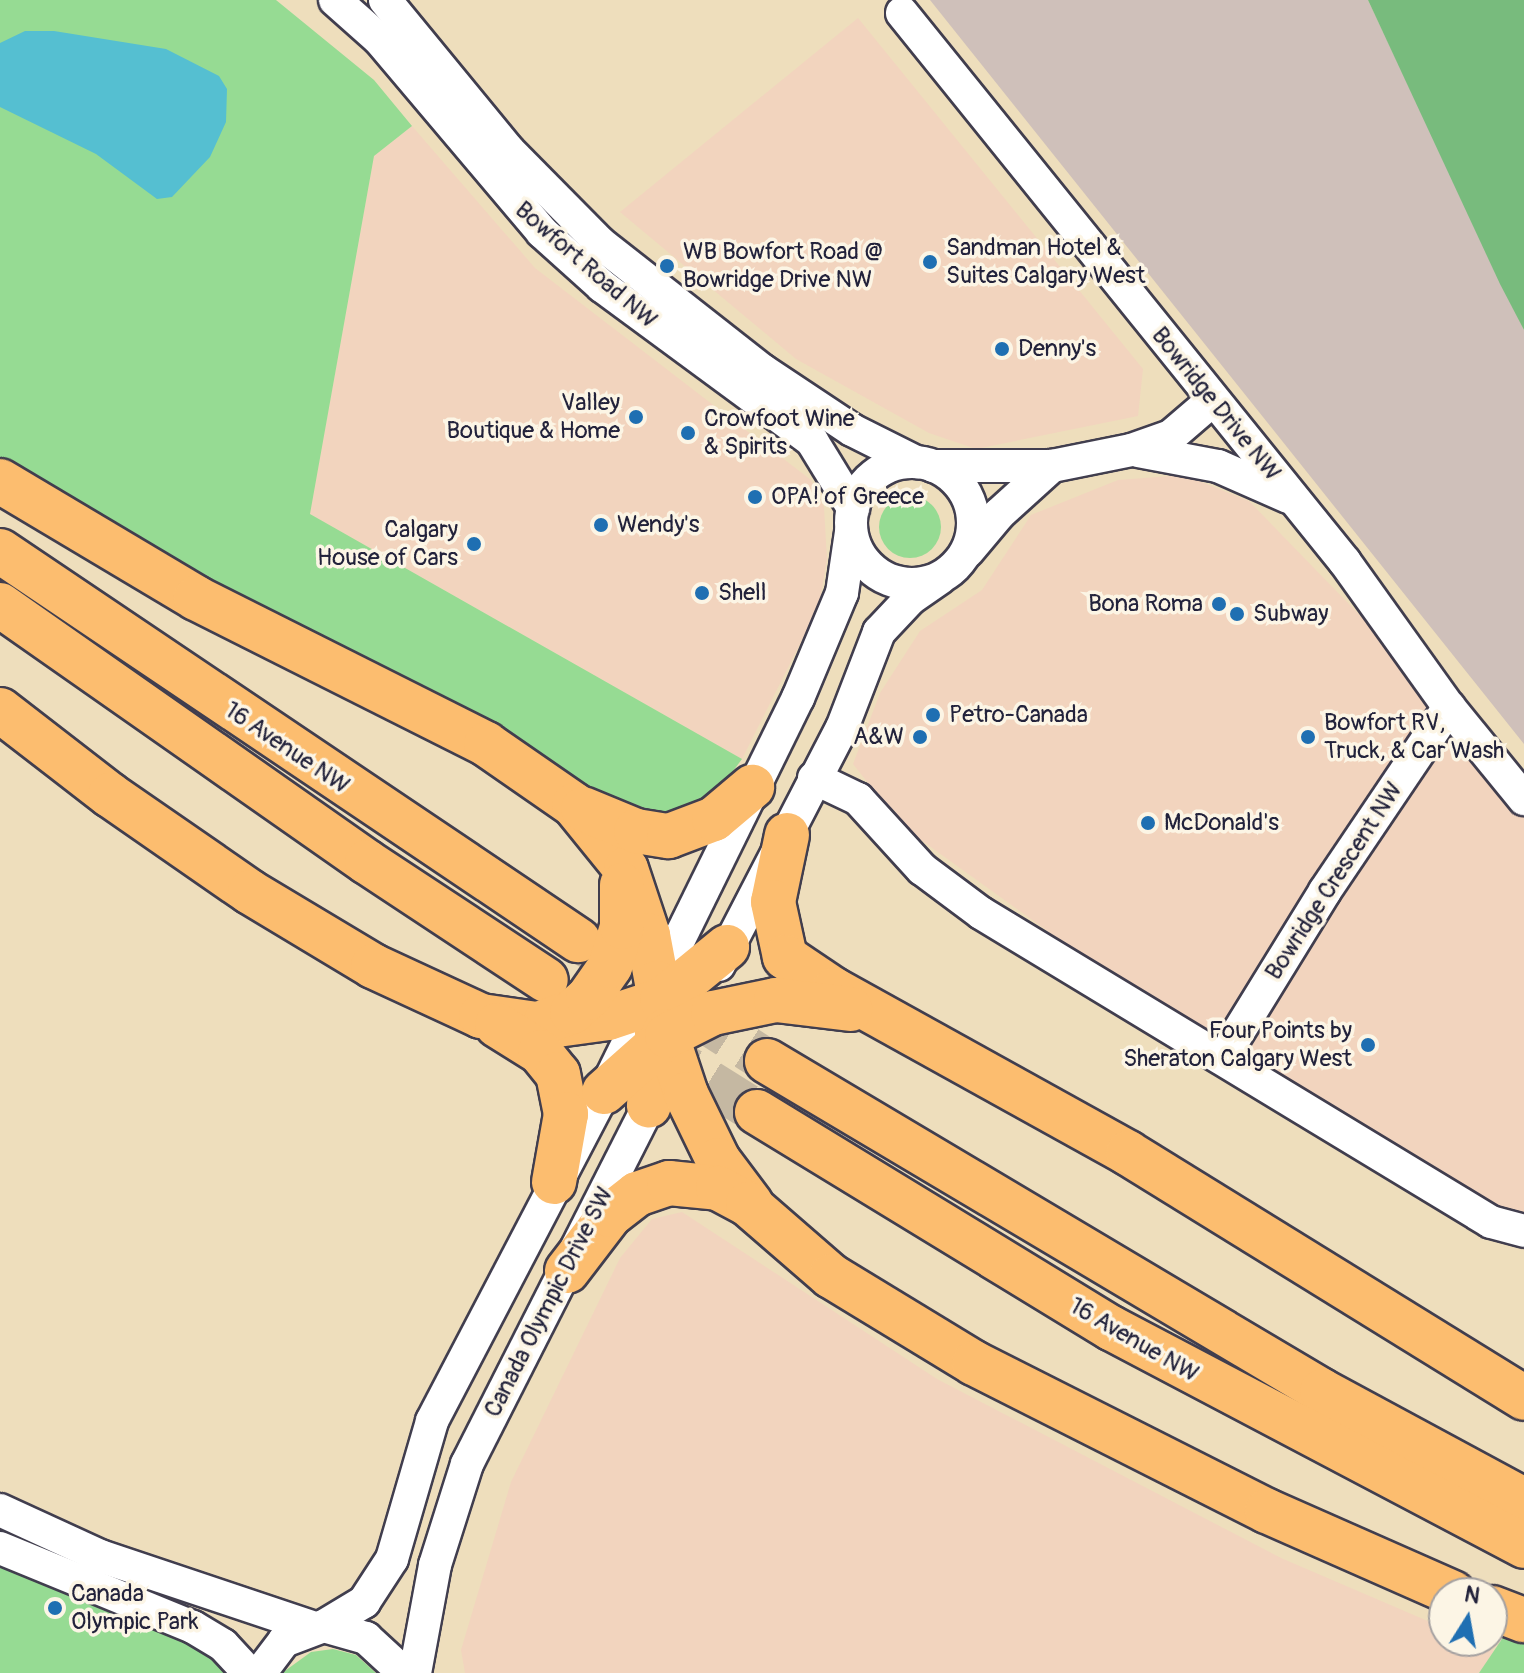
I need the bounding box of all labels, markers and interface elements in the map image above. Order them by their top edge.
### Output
street label: Bowfort Road NW [509,196,663,334]
place label: Sandman Hotel & Suites Calgary West [946,234,1145,290]
place label: WB Bowfort Road @ Bowridge Drive NW [683,238,883,294]
marker: Sandman Hotel & Suites Calgary West [921,253,939,271]
marker: WB Bowfort Road @ Bowridge Drive NW [658,257,676,275]
street label: Bowridge Drive NW [1145,321,1287,487]
place label: Denny's [1018,335,1096,363]
marker: Denny's [993,340,1011,358]
place label: Valley Boutique & Home [446,389,620,445]
place label: Crowfoot Wine & Spirits [704,405,855,461]
marker: Valley Boutique & Home [627,408,645,426]
marker: Crowfoot Wine & Spirits [679,424,697,442]
place label: OPA! of Greece [771,483,924,511]
marker: OPA! of Greece [746,488,764,506]
place label: Wendy's [617,511,699,539]
place label: Calgary House of Cars [317,516,458,572]
marker: Wendy's [592,516,610,534]
marker: Calgary House of Cars [465,535,483,553]
place label: Shell [718,579,767,607]
marker: Shell [693,584,711,602]
place label: Bona Roma [1088,590,1203,618]
marker: Bona Roma [1210,595,1228,613]
place label: Subway [1253,600,1328,628]
marker: Subway [1228,605,1246,623]
street label: 16 Avenue NW [219,696,355,800]
place label: Petro-Canada [949,701,1088,729]
marker: Petro-Canada [924,706,942,724]
place label: Bowfort RV, Truck, & Car Wash [1324,709,1504,765]
place label: A&W [853,723,904,751]
marker: A&W [911,728,929,746]
marker: Bowfort RV, Truck, & Car Wash [1299,728,1317,746]
street label: Bowridge Crescent NW [1259,777,1409,985]
place label: McDonald's [1164,809,1279,837]
marker: McDonald's [1139,814,1157,832]
place label: Four Points by Sheraton Calgary West [1123,1017,1352,1073]
marker: Four Points by Sheraton Calgary West [1359,1036,1377,1054]
street label: Canada Olympic Drive SW [478,1182,620,1422]
street label: 16 Avenue NW [1064,1291,1204,1389]
north arrow [1428,1577,1508,1657]
place label: Canada Olympic Park [71,1580,199,1636]
text: N [1462,1580,1482,1611]
marker: Canada Olympic Park [46,1599,64,1617]

